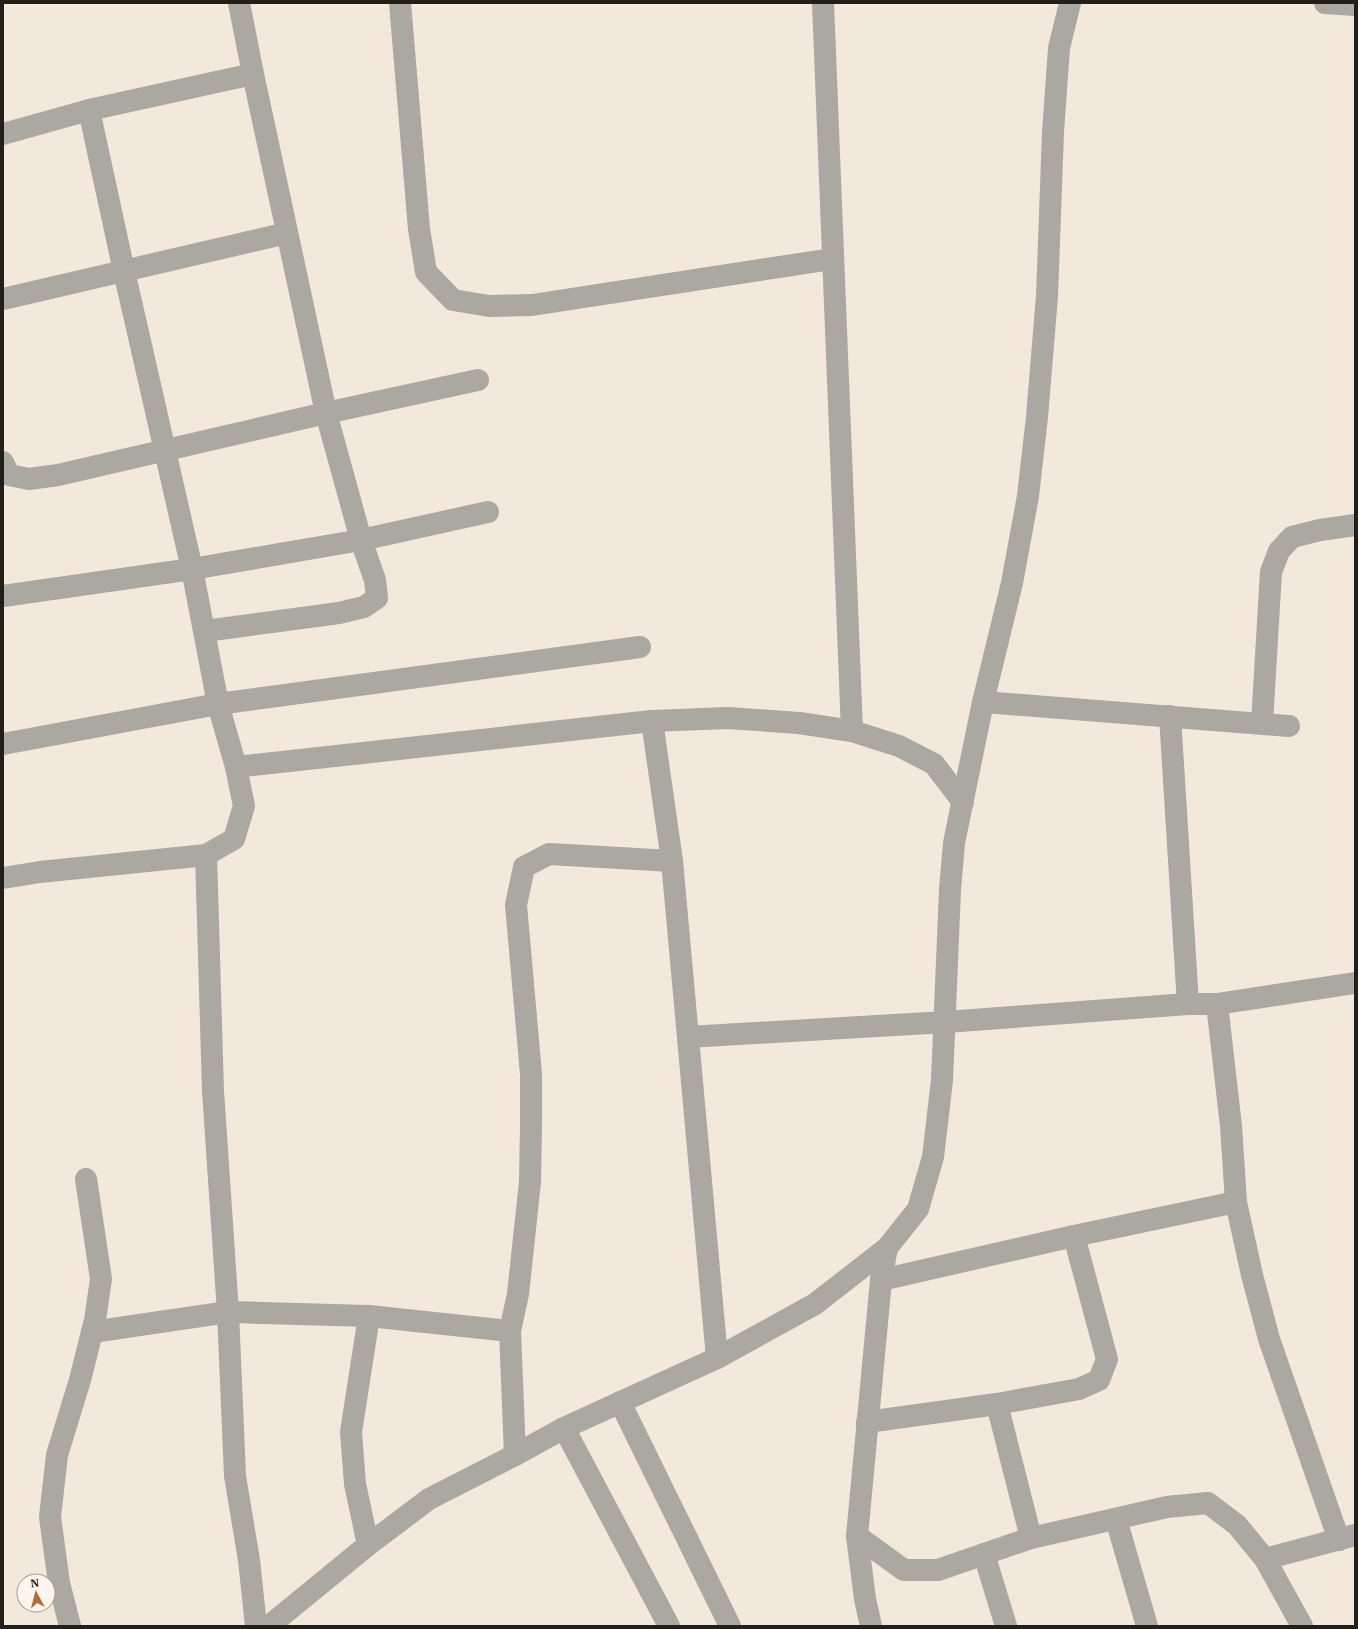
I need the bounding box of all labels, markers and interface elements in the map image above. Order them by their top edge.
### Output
north arrow [16,1573,56,1613]
text: N [30,1576,40,1591]

